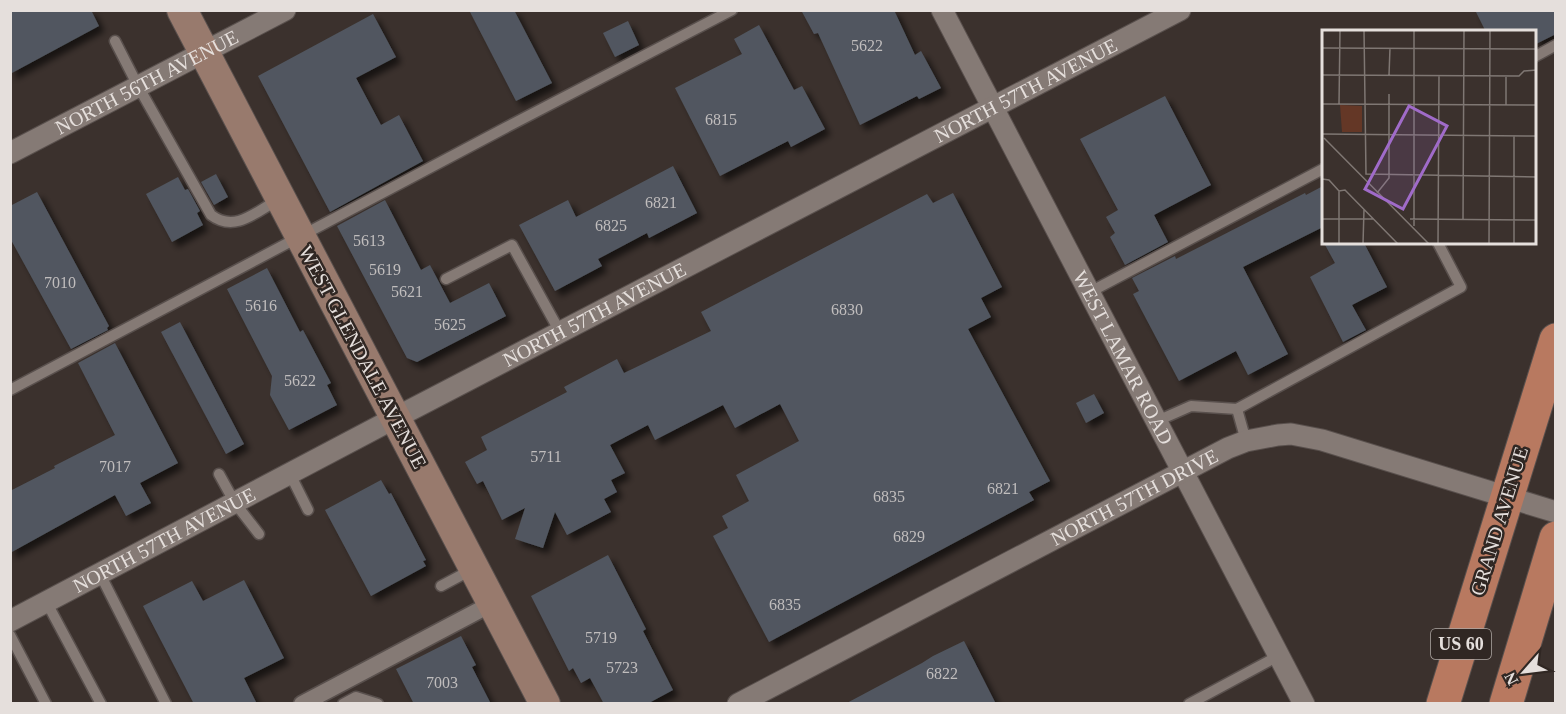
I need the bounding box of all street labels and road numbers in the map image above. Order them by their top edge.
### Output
street label: NORTH 56TH AVENUE [52,25,242,139]
street label: NORTH 57TH AVENUE [931,34,1121,147]
street label: WEST GLENDALE AVENUE [295,242,431,472]
street label: NORTH 57TH AVENUE [499,258,690,371]
street label: WEST LAMAR ROAD [1069,267,1178,448]
street label: NORTH 57TH DRIVE [1047,444,1222,550]
street label: GRAND AVENUE [1466,444,1532,598]
street label: NORTH 57TH AVENUE [69,483,259,597]
road number: US 60 [1431,629,1491,659]

